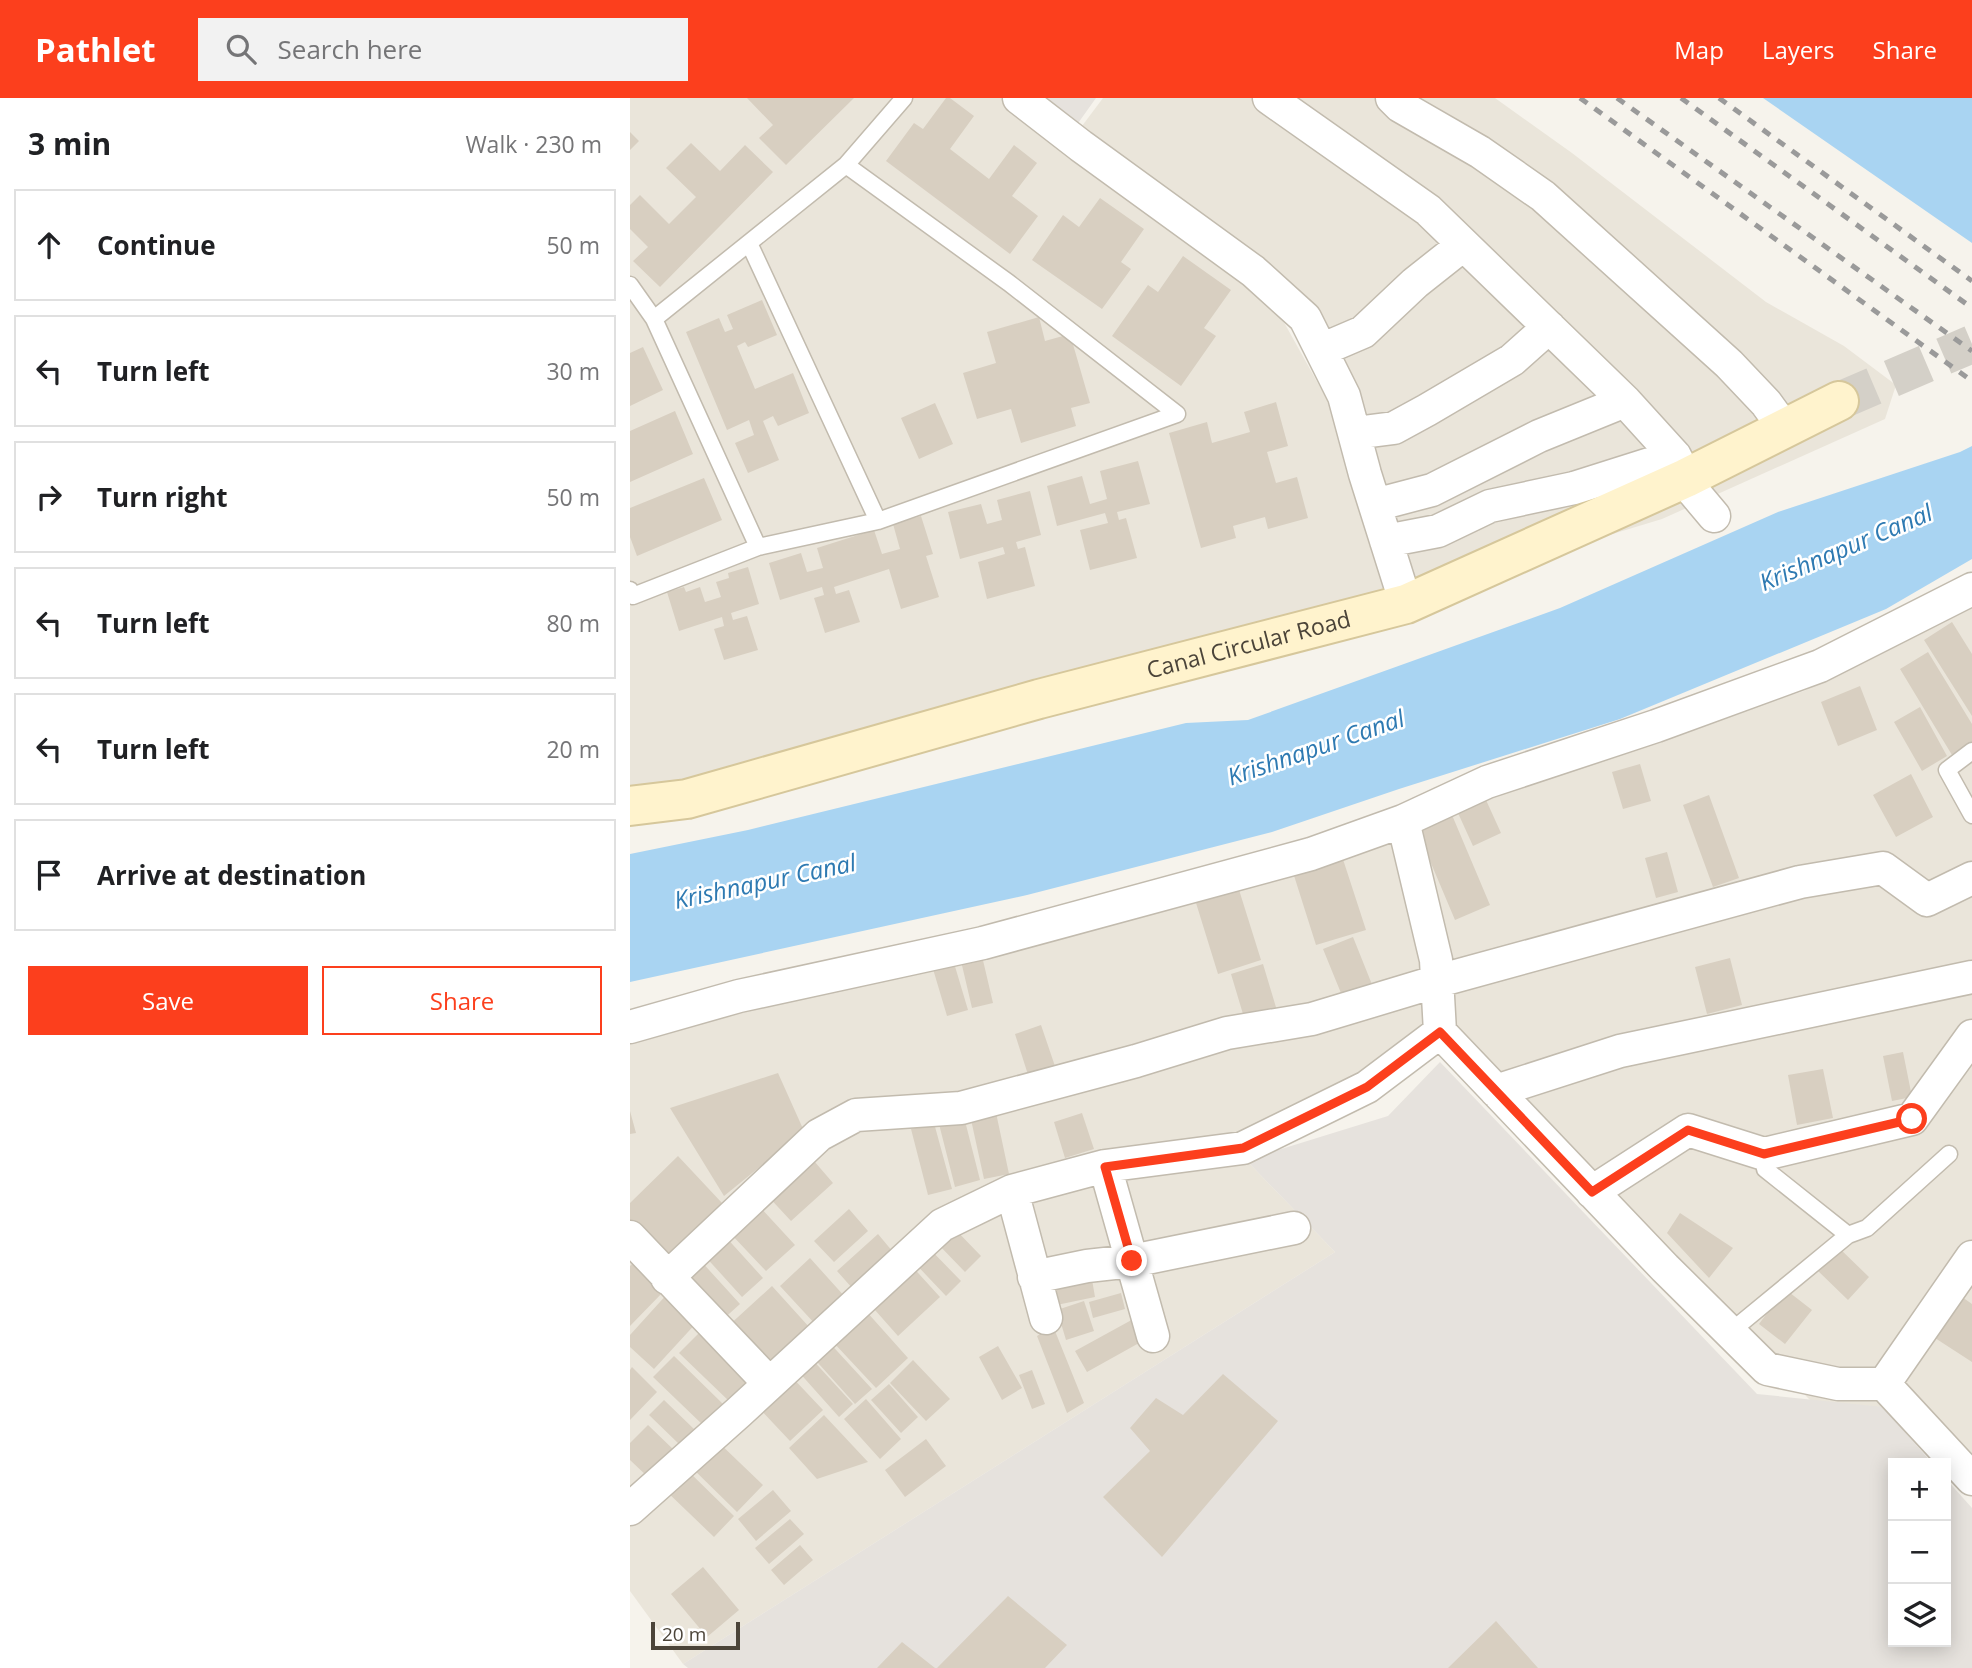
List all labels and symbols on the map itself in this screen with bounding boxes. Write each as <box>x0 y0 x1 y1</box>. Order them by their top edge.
water label: Krishnapur Canal <box>1754 495 1938 598</box>
street label: Canal Circular Road <box>1143 602 1354 686</box>
water label: Krishnapur Canal <box>1223 701 1409 792</box>
water label: Krishnapur Canal <box>671 845 860 916</box>
route start <box>1896 1103 1927 1134</box>
route end <box>1116 1245 1147 1276</box>
scale bar <box>651 1619 740 1651</box>

